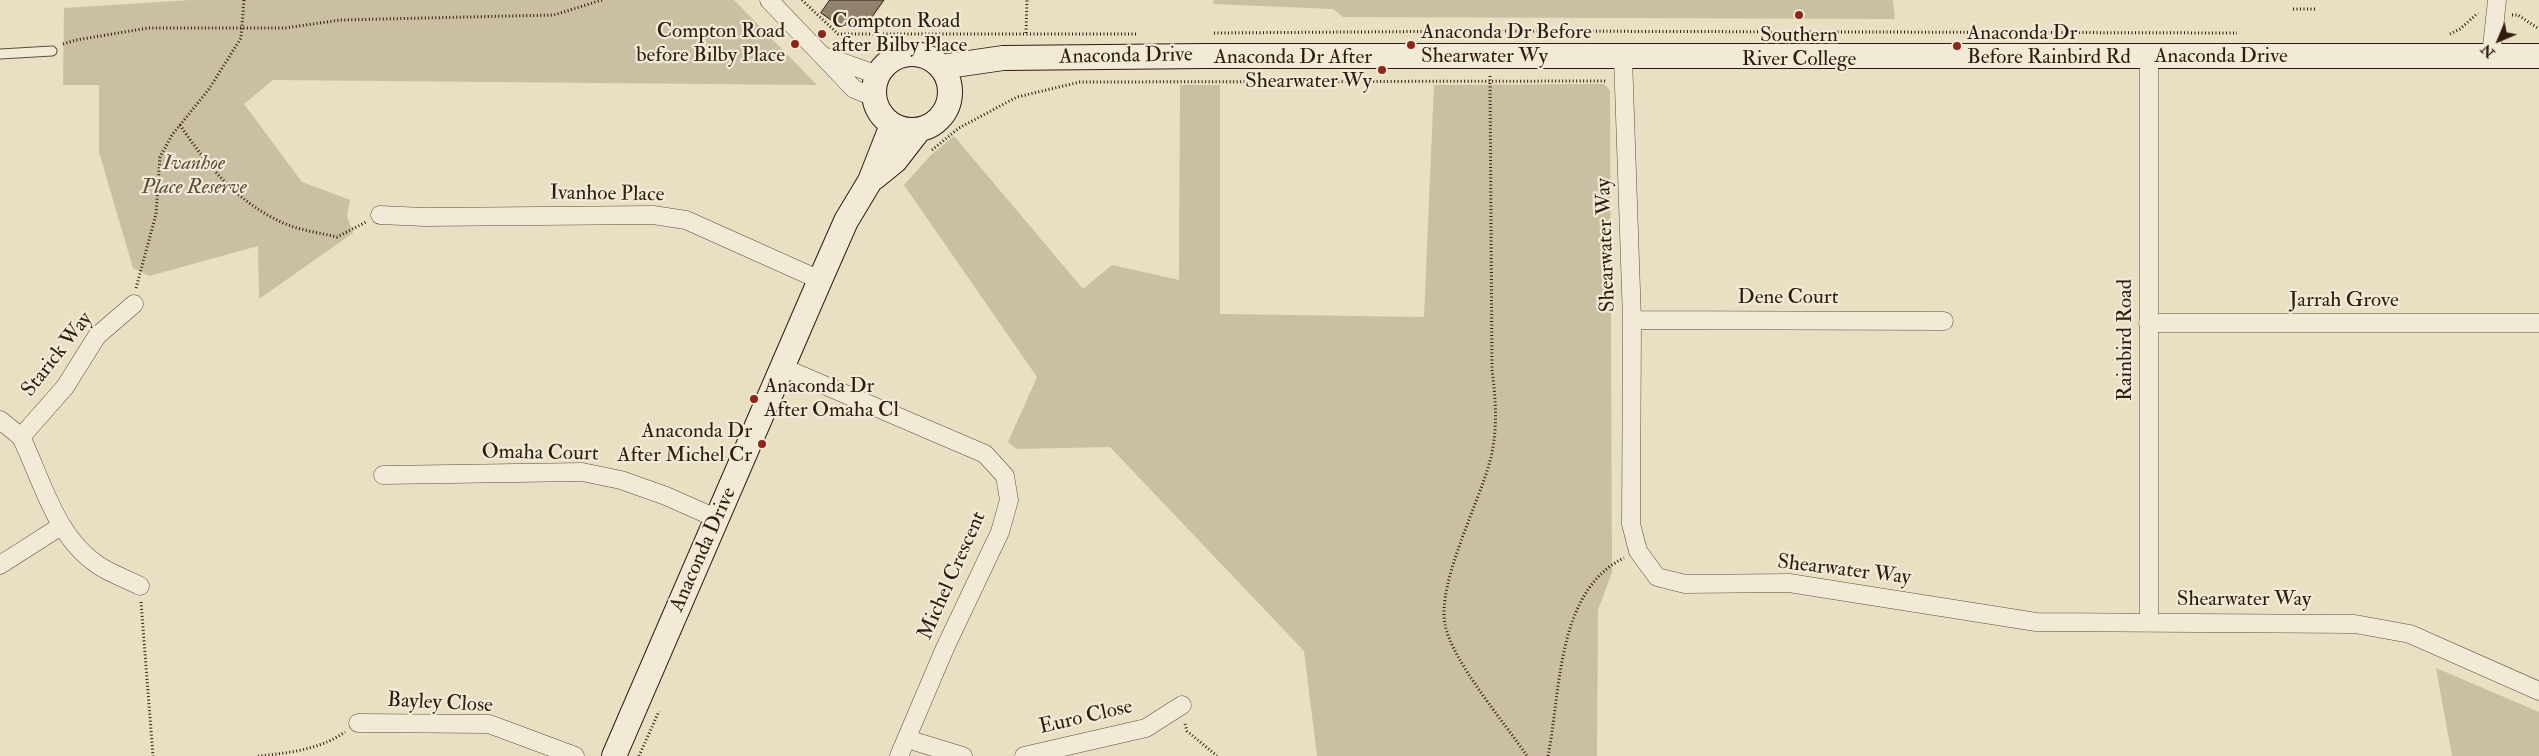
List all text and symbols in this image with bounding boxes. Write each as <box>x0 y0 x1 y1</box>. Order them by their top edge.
place label: Compton Road after Bilby Place <box>832 9 967 59</box>
marker: Southern River College <box>1793 9 1805 21</box>
north arrow <box>2474 15 2524 65</box>
place label: Compton Road before Bilby Place <box>636 19 785 69</box>
place label: Anaconda Dr Before Shearwater Wy <box>1421 20 1592 70</box>
place label: Anaconda Dr Before Rainbird Rd <box>1967 21 2131 71</box>
place label: Southern River College <box>1742 23 1856 73</box>
marker: Compton Road after Bilby Place <box>816 28 828 40</box>
marker: Compton Road before Bilby Place <box>789 38 801 50</box>
marker: Anaconda Dr Before Shearwater Wy <box>1405 39 1417 51</box>
marker: Anaconda Dr Before Rainbird Rd <box>1951 40 1963 52</box>
text: N <box>2478 41 2498 61</box>
street label: Anaconda Drive <box>1059 43 1193 71</box>
street label: Anaconda Drive <box>2154 44 2288 70</box>
place label: Anaconda Dr After Shearwater Wy <box>1214 45 1372 95</box>
marker: Anaconda Dr After Shearwater Wy <box>1376 64 1388 76</box>
park label: Ivanhoe Place Reserve <box>141 151 247 201</box>
street label: Shearwater Way <box>1592 177 1622 313</box>
street label: Ivanhoe Place <box>550 181 664 209</box>
street label: Rainbird Road <box>2113 279 2139 401</box>
street label: Dene Court <box>1738 285 1838 311</box>
street label: Jarrah Grove <box>2289 288 2399 314</box>
street label: Starick Way <box>17 308 99 402</box>
place label: Anaconda Dr After Omaha Cl <box>764 374 899 424</box>
marker: Anaconda Dr After Omaha Cl <box>748 393 760 405</box>
place label: Anaconda Dr After Michel Cr <box>617 419 752 469</box>
marker: Anaconda Dr After Michel Cr <box>756 438 768 450</box>
street label: Omaha Court <box>481 440 599 468</box>
street label: Anaconda Drive <box>665 484 743 616</box>
street label: Michel Crescent <box>914 508 992 644</box>
street label: Shearwater Way <box>1776 550 1912 592</box>
street label: Shearwater Way <box>2177 587 2311 613</box>
street label: Bayley Close <box>387 689 493 719</box>
street label: Euro Close <box>1037 695 1135 741</box>

